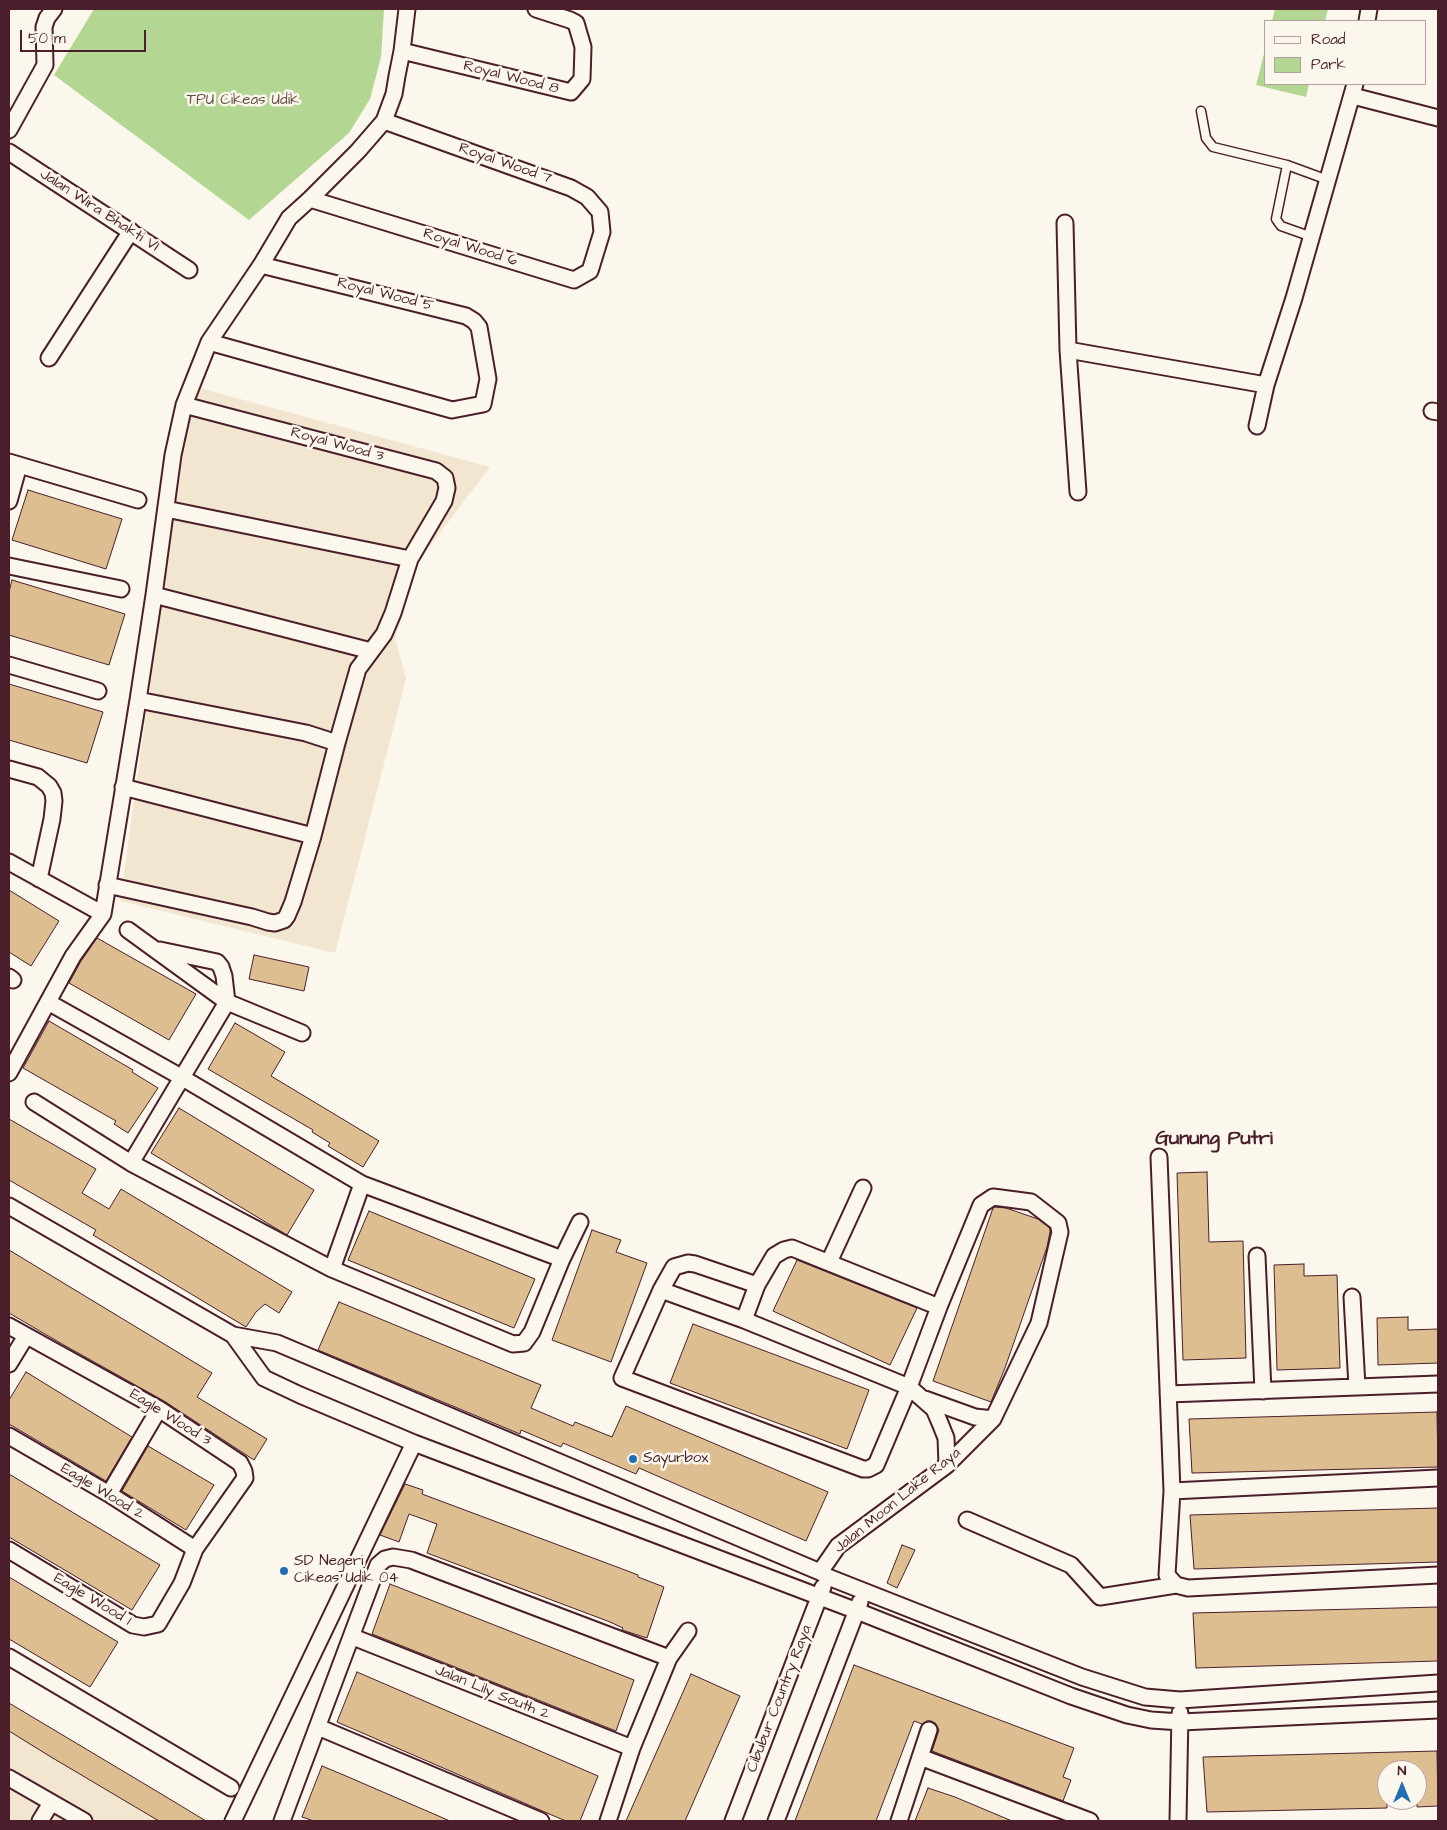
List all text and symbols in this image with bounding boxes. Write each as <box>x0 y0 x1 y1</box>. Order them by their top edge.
scale bar <box>22 20 149 52</box>
legend <box>1264 20 1427 85</box>
text: 50 m <box>28 28 66 49</box>
text: Road <box>1311 29 1345 50</box>
text: Park <box>1311 54 1346 75</box>
street label: Royal Wood 8 <box>461 57 561 99</box>
park label: TPU Cikeas Udik <box>187 92 299 110</box>
street label: Royal Wood 7 <box>456 140 554 188</box>
street label: Jalan Wira Bhakti VI <box>36 166 162 256</box>
street label: Royal Wood 6 <box>421 225 519 271</box>
street label: Royal Wood 5 <box>335 274 435 316</box>
street label: Royal Wood 3 <box>288 424 386 466</box>
district label: Gunung Putri <box>1155 1128 1273 1152</box>
street label: Eagle Wood 3 <box>126 1386 214 1450</box>
street label: Jalan Moon Lake Raya <box>831 1444 965 1558</box>
place label: Sayurbox <box>643 1450 708 1468</box>
marker: Sayurbox <box>627 1453 639 1465</box>
street label: Eagle Wood 2 <box>57 1460 147 1524</box>
place label: SD Negeri Cikeas Udik 04 <box>294 1553 399 1588</box>
marker: SD Negeri Cikeas Udik 04 <box>278 1565 290 1577</box>
street label: Eagle Wood 1 <box>50 1570 134 1630</box>
street label: Cibubur Country Raya <box>744 1623 816 1775</box>
street label: Jalan Lily South 2 <box>432 1662 552 1724</box>
north arrow <box>1377 1760 1427 1810</box>
text: N <box>1398 1761 1406 1781</box>

